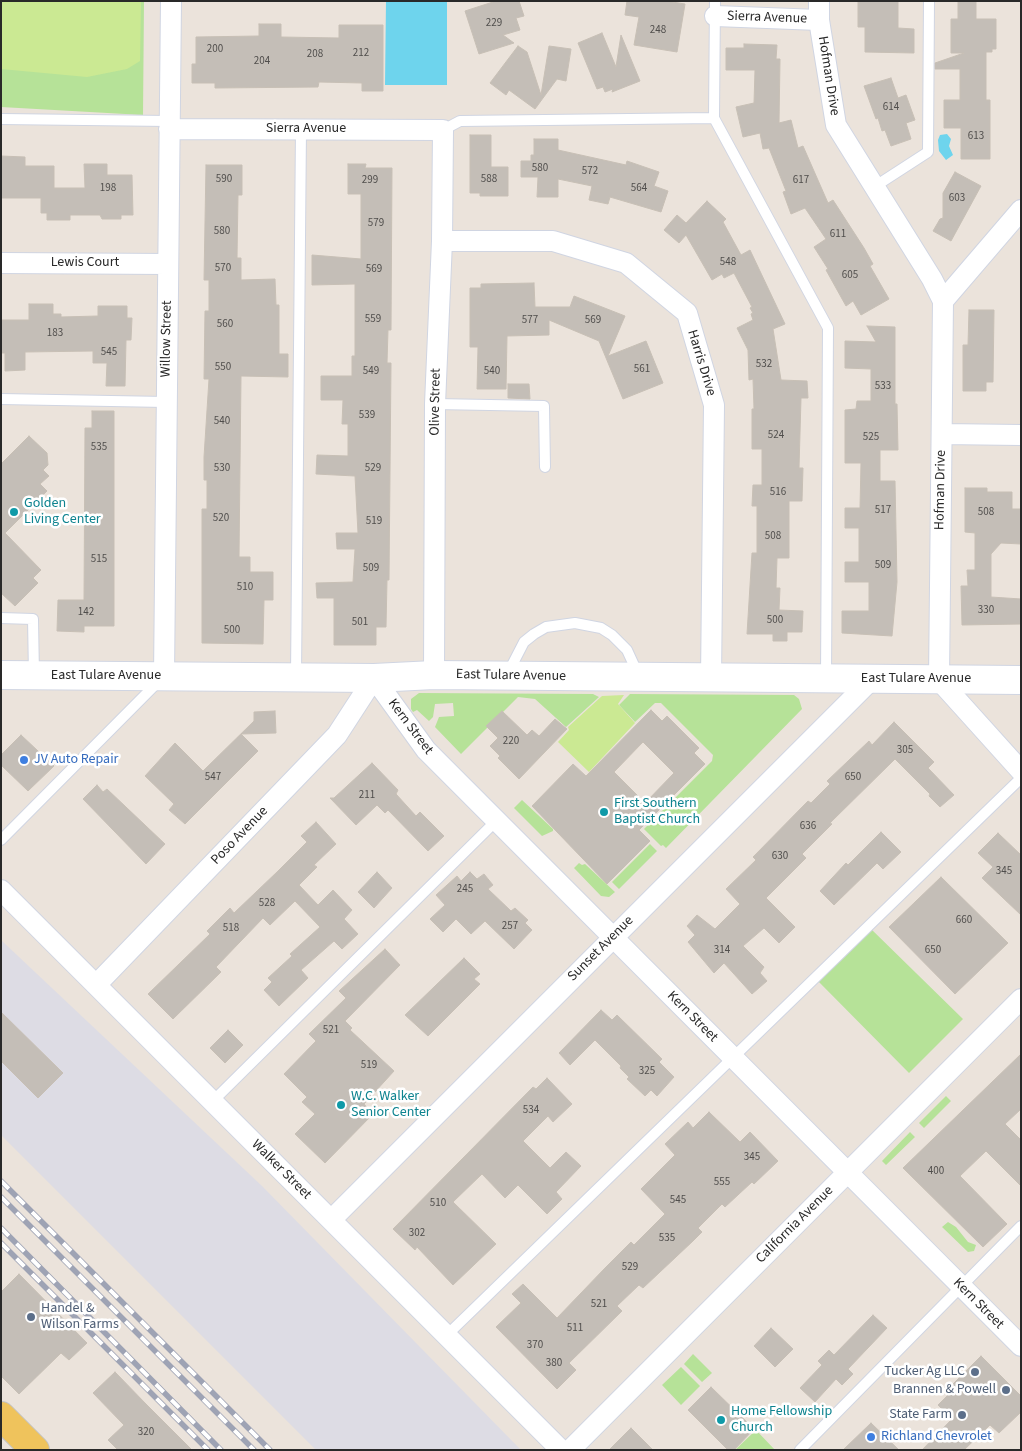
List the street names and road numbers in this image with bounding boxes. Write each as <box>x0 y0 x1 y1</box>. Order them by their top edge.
street label: Sierra Avenue <box>727 8 807 28</box>
street label: Hofman Drive <box>813 35 843 117</box>
street label: Sierra Avenue <box>266 121 346 137</box>
street label: Lewis Court <box>51 255 119 271</box>
street label: Willow Street <box>158 300 176 378</box>
street label: Harris Drive <box>683 328 719 398</box>
street label: Olive Street <box>427 368 445 436</box>
street label: Hofman Drive <box>932 450 950 530</box>
street label: East Tulare Avenue <box>456 667 566 685</box>
street label: East Tulare Avenue <box>51 668 161 684</box>
street label: East Tulare Avenue <box>861 671 971 687</box>
street label: Kern Street <box>384 696 436 758</box>
street label: Poso Avenue <box>208 803 272 869</box>
street label: Sunset Avenue <box>565 913 637 985</box>
street label: Kern Street <box>663 988 721 1046</box>
street label: Walker Street <box>248 1137 314 1203</box>
street label: California Avenue <box>753 1183 837 1267</box>
street label: Kern Street <box>949 1275 1007 1333</box>

